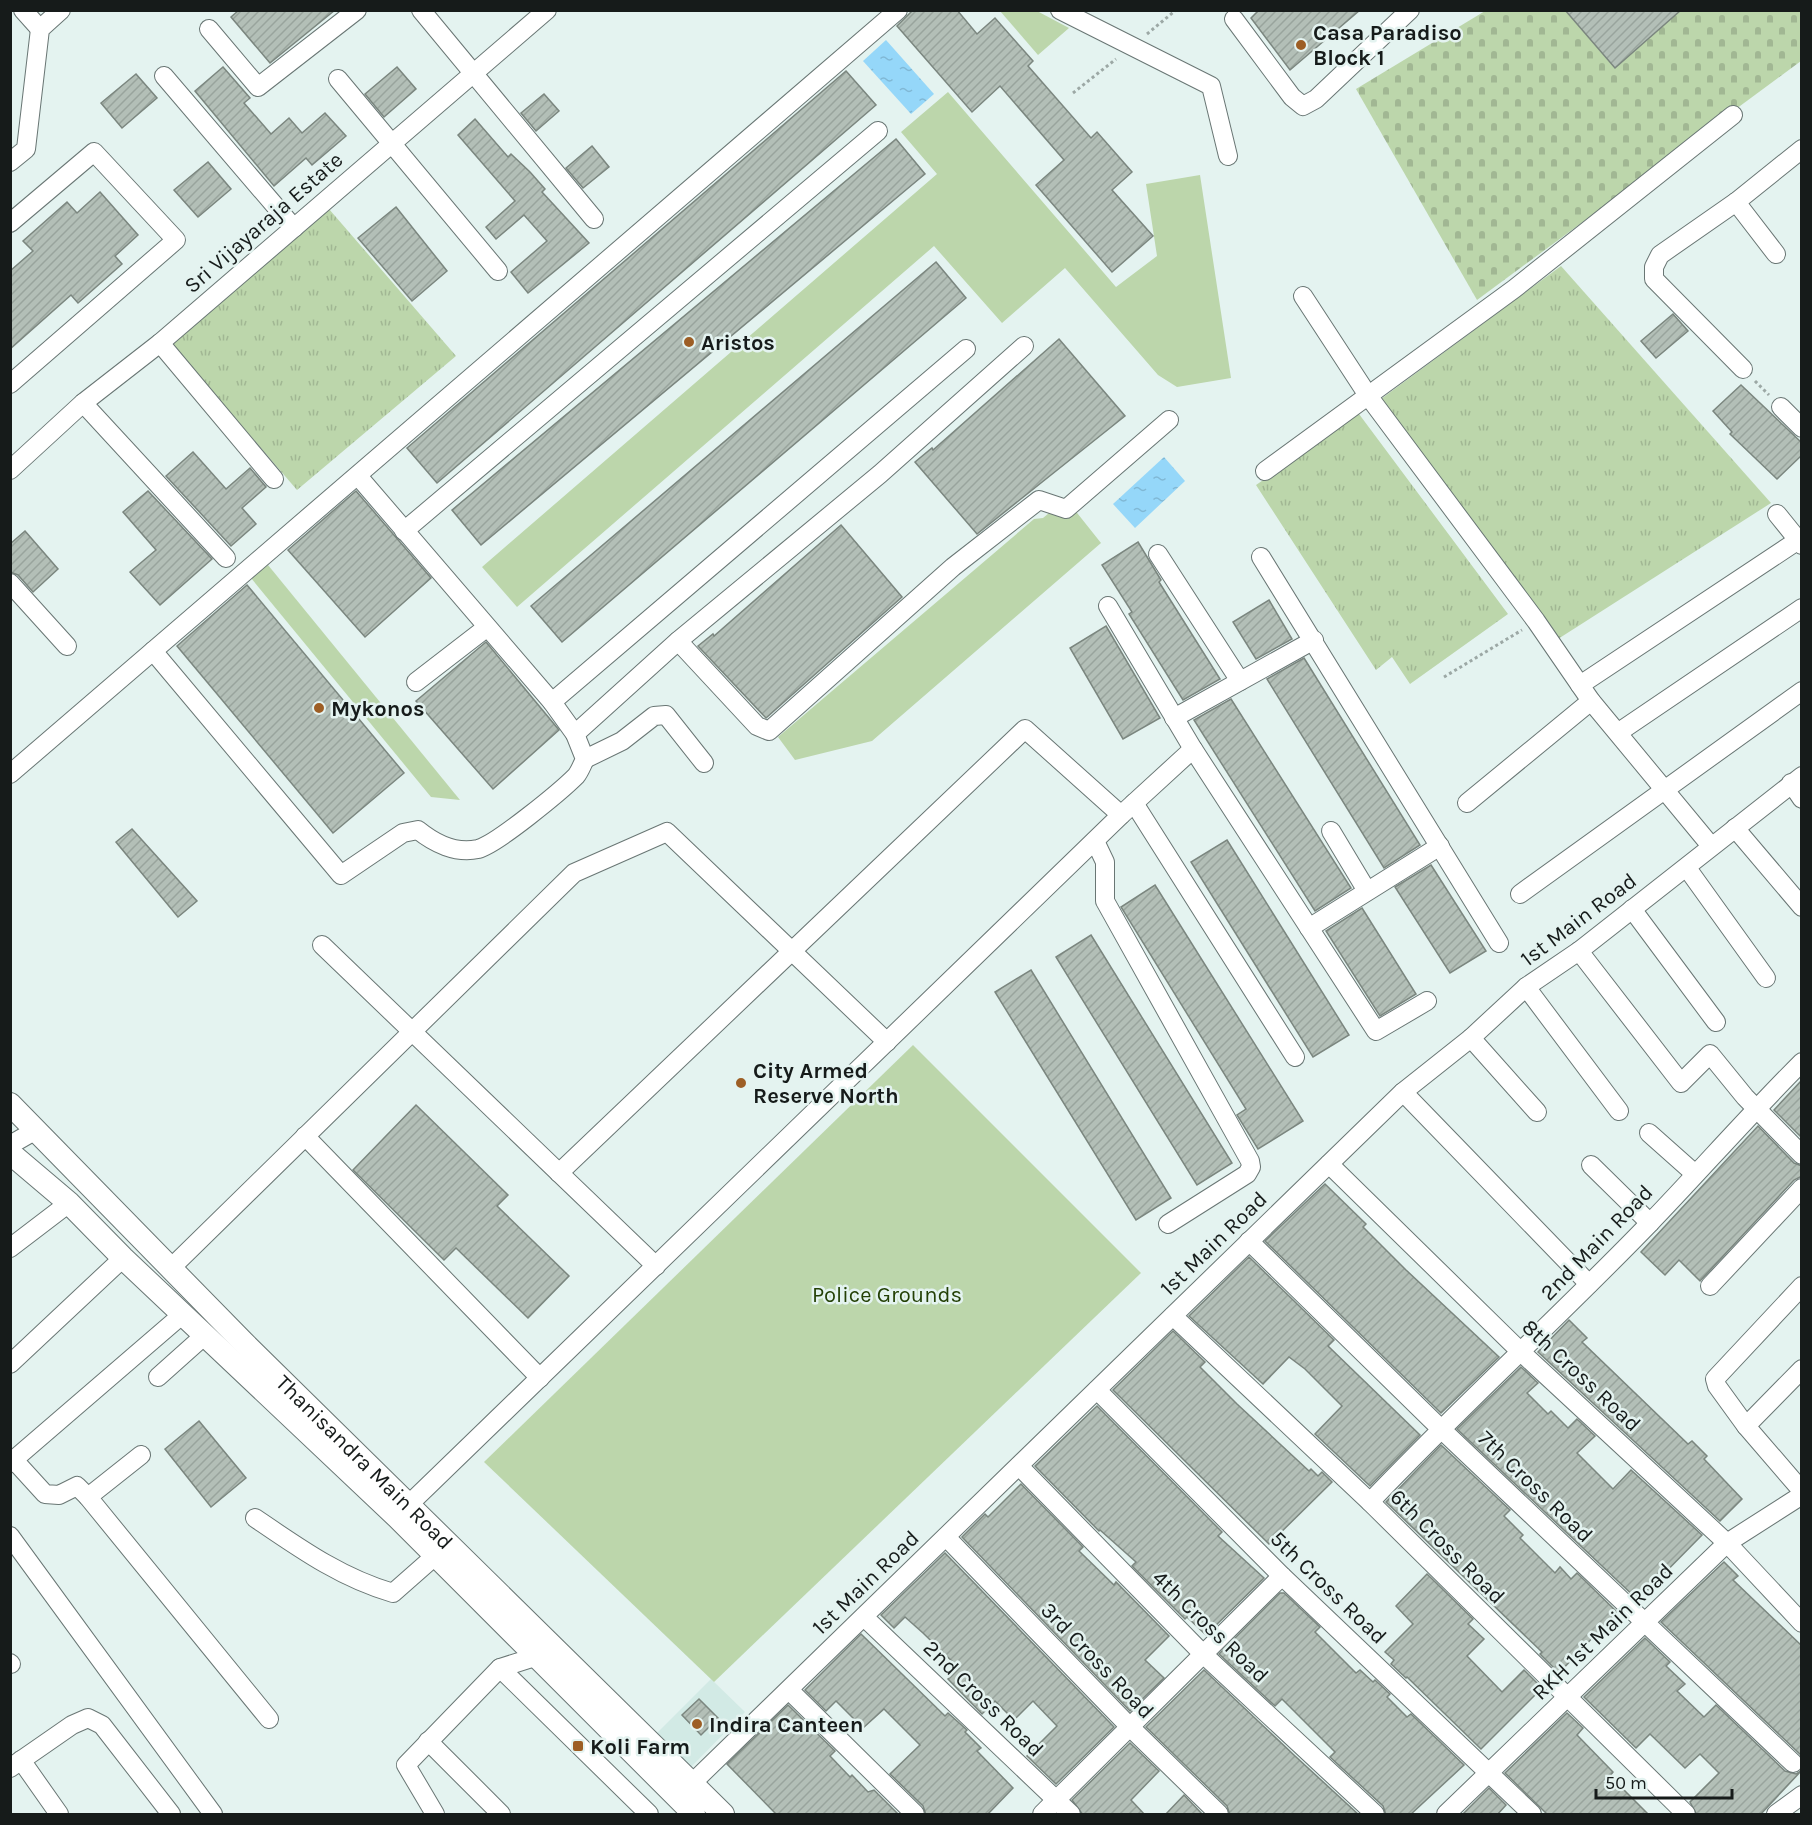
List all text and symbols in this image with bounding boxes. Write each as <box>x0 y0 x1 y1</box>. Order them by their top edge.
place label: Casa Paradiso Block 1 <box>1313 20 1462 71</box>
marker: Casa Paradiso Block 1 <box>1294 38 1308 52</box>
street label: Sri Vijayaraja Estate <box>179 147 348 299</box>
place label: Aristos <box>701 330 775 356</box>
marker: Aristos <box>682 335 696 349</box>
place label: Mykonos <box>331 696 425 722</box>
marker: Mykonos <box>312 701 326 715</box>
street label: 1st Main Road <box>1515 868 1642 972</box>
place label: City Armed Reserve North <box>753 1058 899 1109</box>
marker: City Armed Reserve North <box>734 1076 748 1090</box>
street label: 2nd Main Road <box>1535 1179 1658 1306</box>
street label: 1st Main Road <box>1155 1186 1273 1301</box>
park label: Police Grounds <box>812 1282 962 1308</box>
street label: 8th Cross Road <box>1517 1314 1646 1437</box>
street label: Thanisandra Main Road <box>270 1370 458 1555</box>
street label: 7th Cross Road <box>1472 1425 1598 1548</box>
street label: 6th Cross Road <box>1384 1484 1510 1610</box>
street label: 1st Main Road <box>807 1525 925 1640</box>
street label: 5th Cross Road <box>1265 1526 1392 1650</box>
street label: RKH 1st Main Road <box>1527 1558 1678 1706</box>
street label: 4th Cross Road <box>1147 1565 1274 1689</box>
street label: 3rd Cross Road <box>1035 1597 1159 1724</box>
street label: 2nd Cross Road <box>918 1635 1049 1763</box>
place label: Indira Canteen <box>709 1712 863 1738</box>
marker: Indira Canteen <box>690 1717 704 1731</box>
place label: Koli Farm <box>590 1734 690 1760</box>
marker: Koli Farm <box>571 1739 585 1753</box>
scale bar <box>1596 1762 1732 1800</box>
text: 50 m <box>1605 1772 1647 1794</box>

